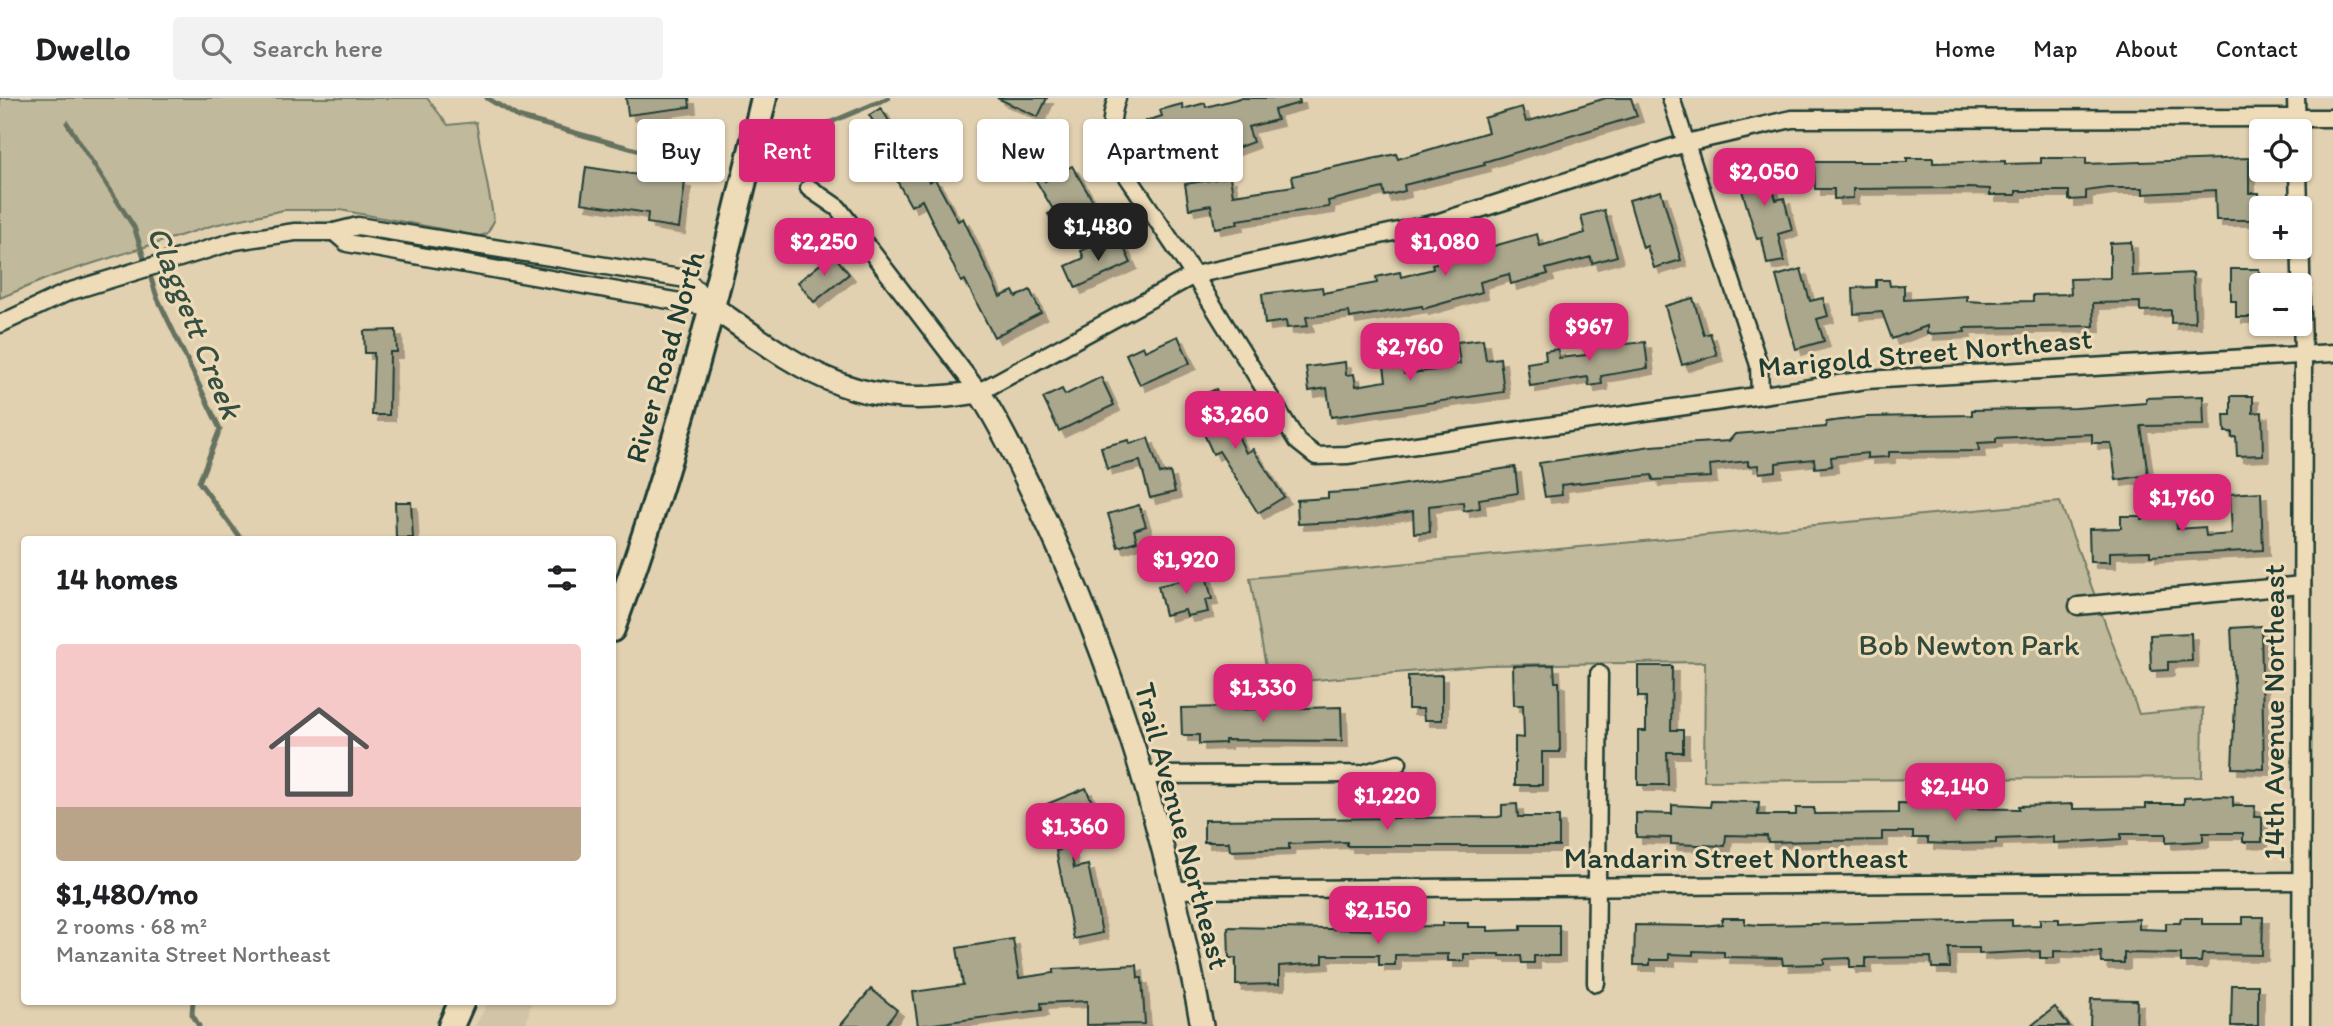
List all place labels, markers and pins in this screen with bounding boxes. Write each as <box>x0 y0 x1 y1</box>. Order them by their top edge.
pin: $2,050 <box>1707 148 1821 208</box>
pin: $1,480 <box>1041 204 1155 263</box>
pin: $2,250 <box>767 218 881 278</box>
pin: $1,080 <box>1388 218 1502 278</box>
pin: $967 <box>1548 303 1630 363</box>
pin: $2,760 <box>1353 324 1467 383</box>
pin: $3,260 <box>1178 392 1292 451</box>
pin: $1,760 <box>2125 474 2239 534</box>
pin: $1,920 <box>1129 536 1243 596</box>
pin: $1,330 <box>1206 664 1320 724</box>
pin: $2,140 <box>1898 764 2012 823</box>
pin: $1,220 <box>1330 772 1444 832</box>
pin: $1,360 <box>1018 804 1132 863</box>
pin: $2,150 <box>1321 886 1435 946</box>

